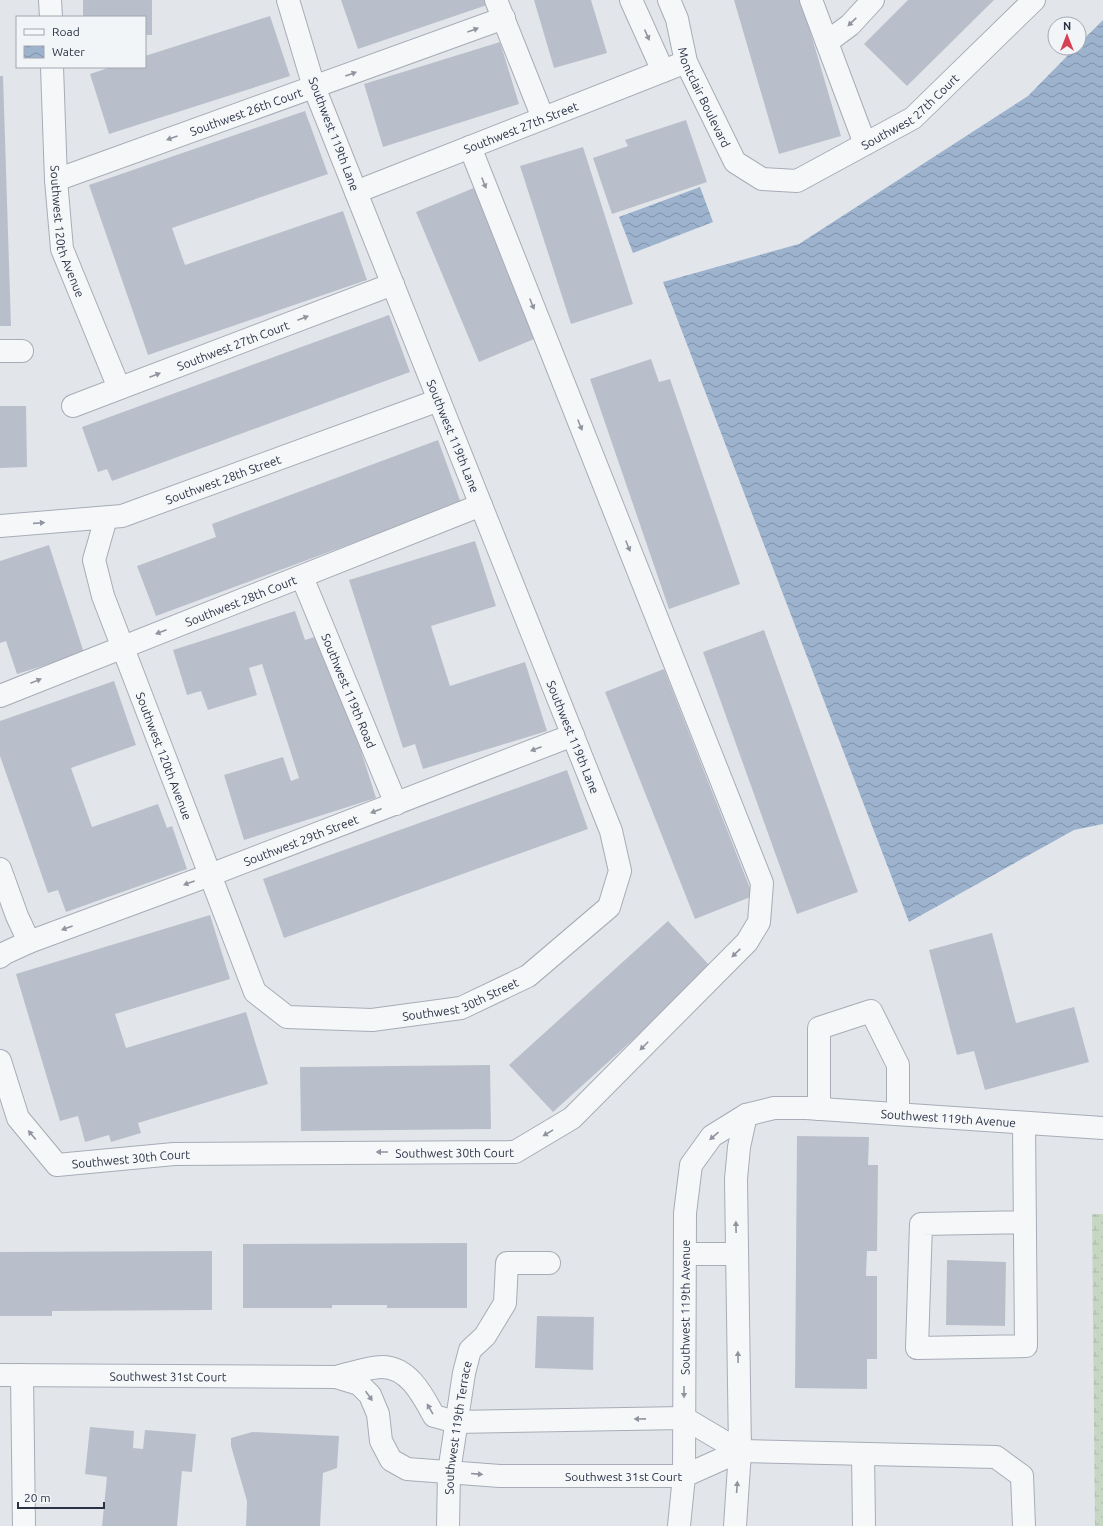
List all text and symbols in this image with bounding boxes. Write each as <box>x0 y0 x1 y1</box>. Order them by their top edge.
legend <box>16 16 146 68</box>
north arrow <box>1047 16 1087 56</box>
one-way arrow <box>847 18 857 27</box>
text: N <box>1063 20 1071 32</box>
text: Road <box>52 25 80 38</box>
one-way arrow <box>467 26 479 32</box>
one-way arrow <box>644 30 650 41</box>
text: Water <box>52 45 85 58</box>
street label: Montclair Boulevard <box>677 46 733 149</box>
one-way arrow <box>345 71 357 77</box>
street label: Southwest 27th Court <box>859 71 961 152</box>
street label: Southwest 119th Lane <box>306 75 362 193</box>
street label: Southwest 26th Court <box>188 85 304 138</box>
street label: Southwest 27th Street <box>462 99 580 155</box>
one-way arrow <box>166 136 178 142</box>
street label: Southwest 120th Avenue <box>49 165 88 299</box>
one-way arrow <box>481 178 487 189</box>
one-way arrow <box>529 299 535 310</box>
one-way arrow <box>297 315 309 321</box>
street label: Southwest 27th Court <box>175 318 291 372</box>
one-way arrow <box>150 371 162 377</box>
street label: Southwest 119th Lane <box>424 378 482 494</box>
one-way arrow <box>577 420 583 432</box>
street label: Southwest 28th Street <box>164 452 283 506</box>
one-way arrow <box>33 520 45 527</box>
one-way arrow <box>625 540 631 552</box>
street label: Southwest 28th Court <box>183 572 299 628</box>
one-way arrow <box>155 629 167 635</box>
street label: Southwest 119th Road <box>320 631 379 750</box>
one-way arrow <box>31 678 43 684</box>
street label: Southwest 119th Lane <box>544 679 602 795</box>
street label: Southwest 120th Avenue <box>134 690 195 821</box>
one-way arrow <box>530 747 542 753</box>
one-way arrow <box>369 809 381 815</box>
street label: Southwest 29th Street <box>242 812 360 868</box>
one-way arrow <box>183 880 195 886</box>
one-way arrow <box>61 925 73 931</box>
one-way arrow <box>731 948 741 958</box>
street label: Southwest 30th Street <box>401 975 520 1022</box>
one-way arrow <box>639 1041 649 1051</box>
street label: Southwest 119th Avenue <box>880 1107 1016 1129</box>
one-way arrow <box>28 1129 37 1140</box>
one-way arrow <box>542 1129 554 1136</box>
one-way arrow <box>708 1132 719 1141</box>
street label: Southwest 30th Court <box>395 1146 514 1159</box>
street label: Southwest 30th Court <box>71 1147 190 1170</box>
one-way arrow <box>375 1149 388 1155</box>
one-way arrow <box>733 1220 739 1233</box>
street label: Southwest 119th Avenue <box>678 1239 691 1375</box>
one-way arrow <box>735 1350 741 1363</box>
street label: Southwest 119th Terrace <box>442 1359 473 1495</box>
street label: Southwest 31st Court <box>109 1369 227 1383</box>
one-way arrow <box>681 1386 687 1399</box>
one-way arrow <box>365 1390 373 1401</box>
one-way arrow <box>426 1403 433 1415</box>
one-way arrow <box>633 1416 646 1422</box>
street label: Southwest 31st Court <box>565 1470 682 1483</box>
one-way arrow <box>471 1471 483 1478</box>
one-way arrow <box>734 1481 741 1493</box>
scale bar <box>18 1484 104 1510</box>
text: 20 m <box>24 1491 51 1504</box>

